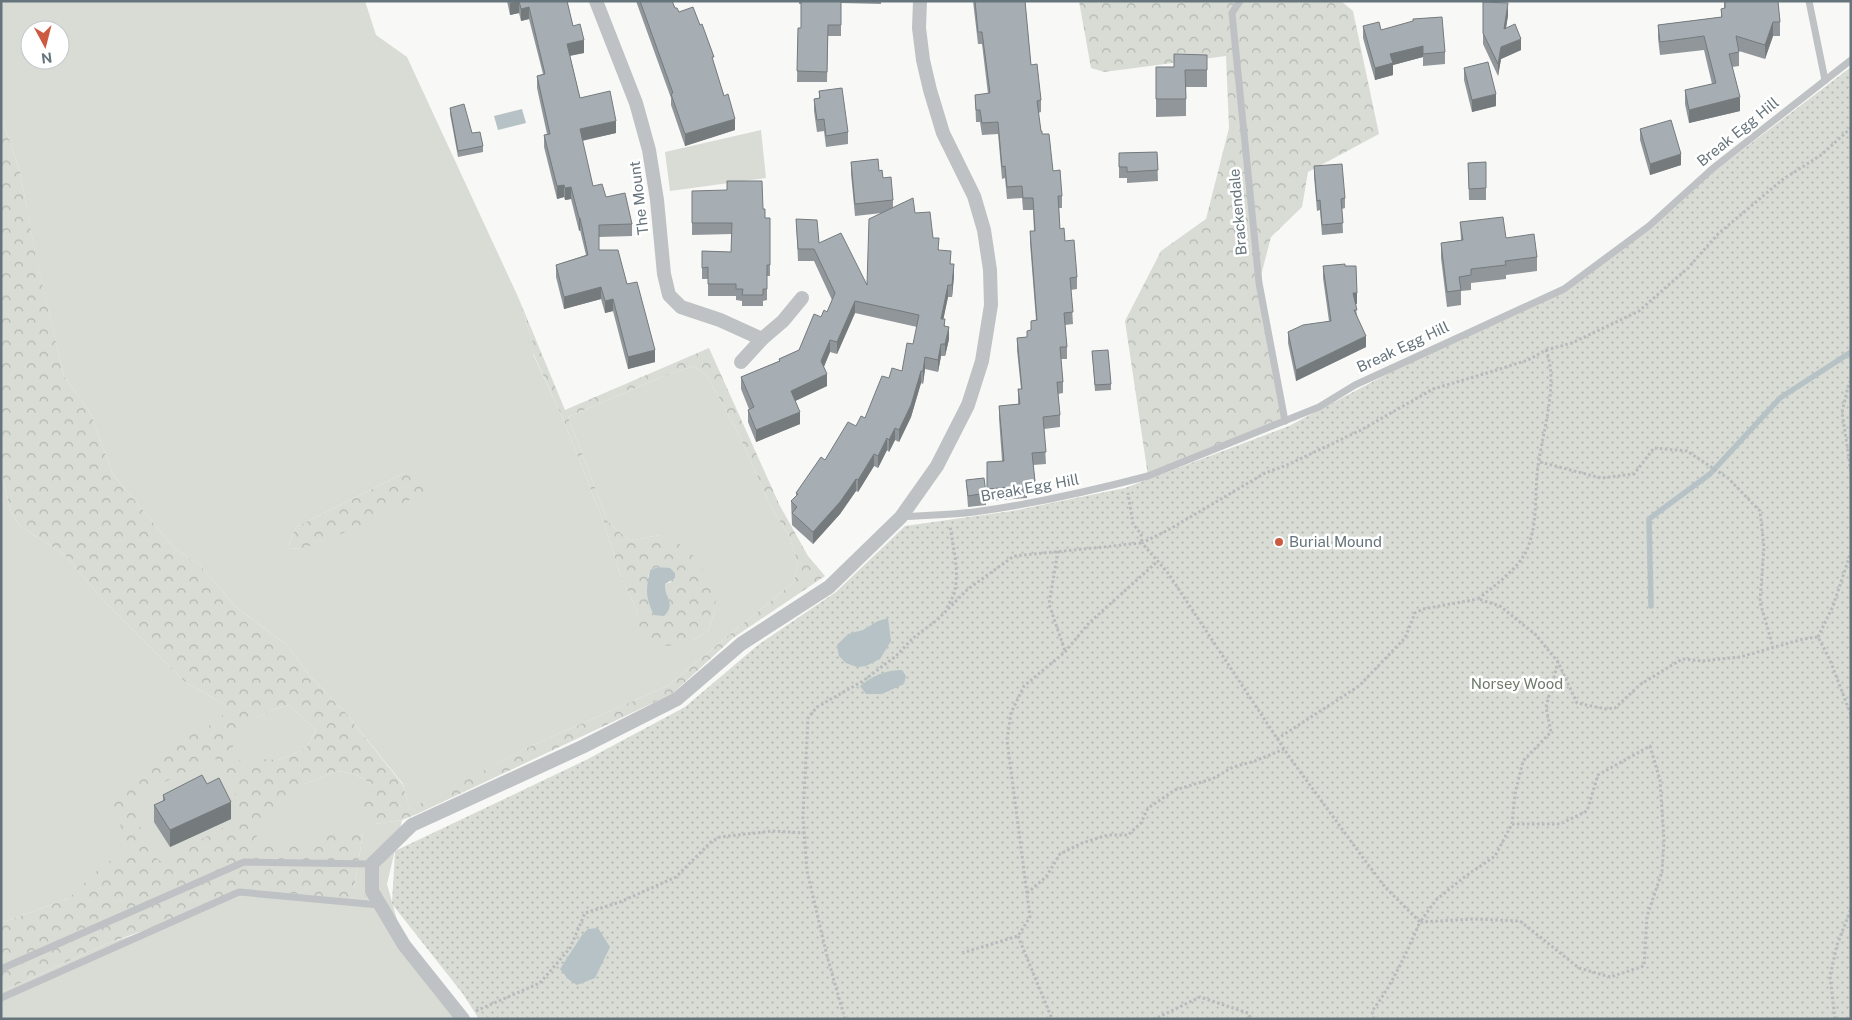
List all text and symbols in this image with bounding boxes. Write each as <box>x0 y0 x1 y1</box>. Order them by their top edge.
north arrow <box>20 20 70 70</box>
text: N <box>40 49 53 67</box>
street label: Break Egg Hill <box>1693 94 1782 170</box>
street label: The Mount <box>626 160 651 236</box>
street label: Brackendale <box>1225 168 1250 256</box>
street label: Break Egg Hill <box>1354 318 1452 375</box>
street label: Break Egg Hill <box>979 470 1081 505</box>
place label: Burial Mound <box>1289 533 1382 550</box>
marker: Burial Mound <box>1273 536 1285 548</box>
park label: Norsey Wood <box>1471 675 1563 692</box>

